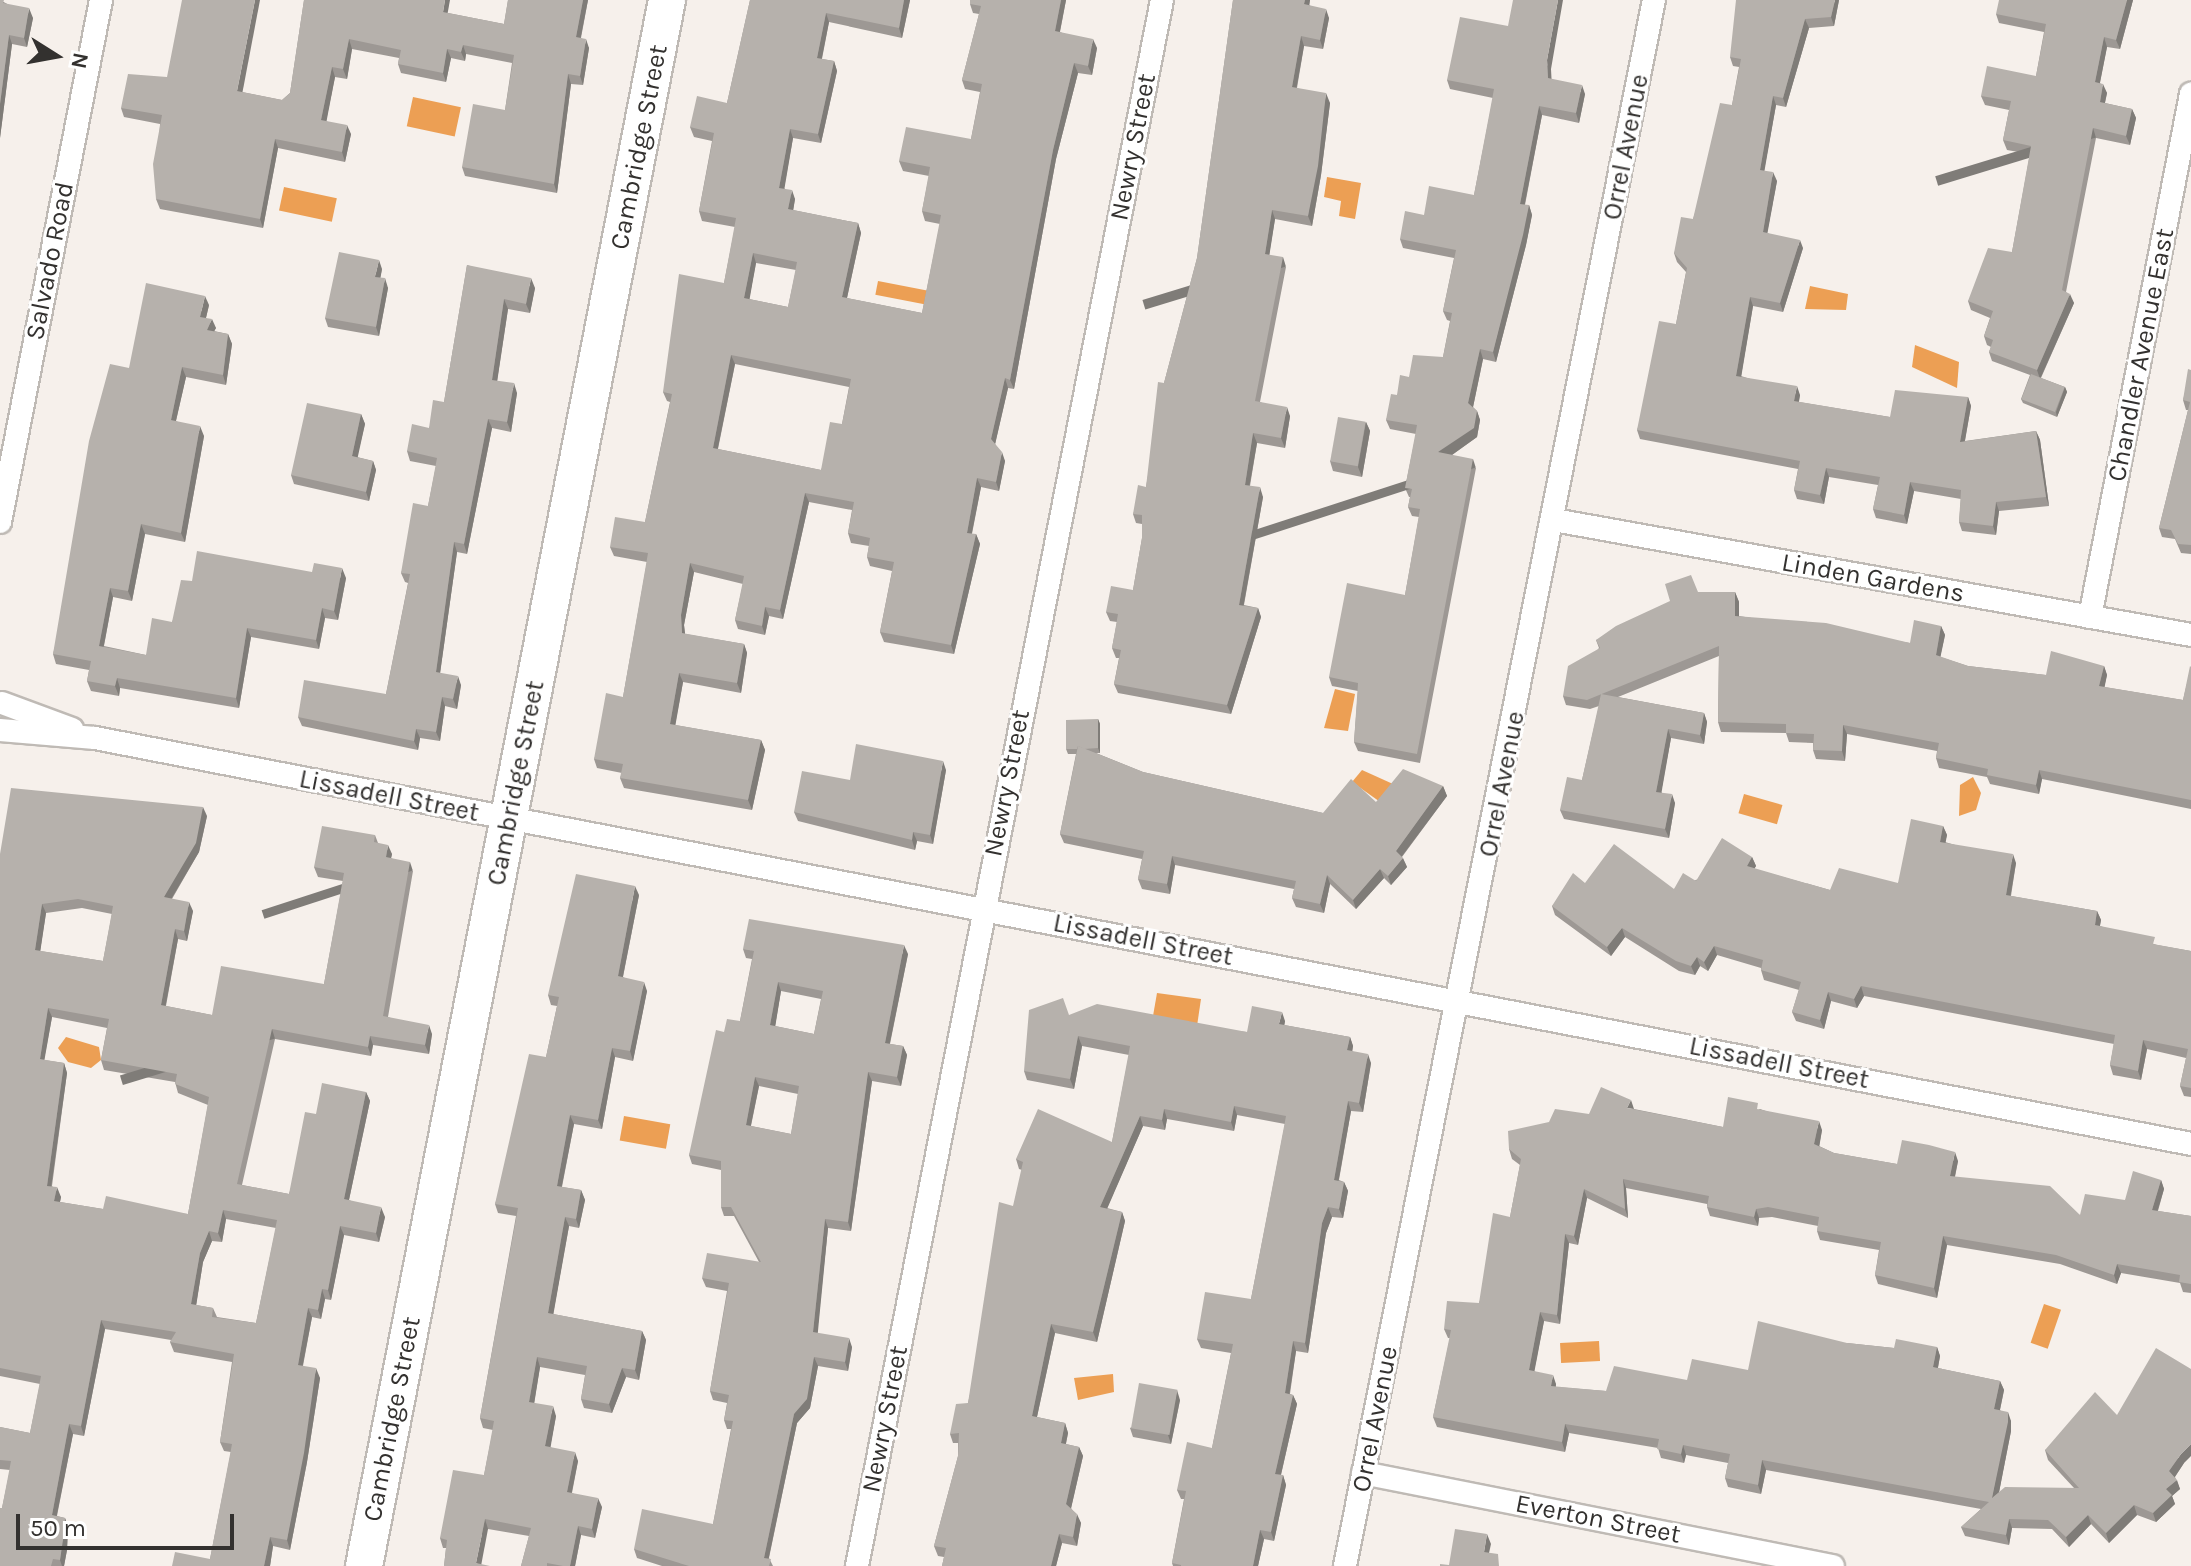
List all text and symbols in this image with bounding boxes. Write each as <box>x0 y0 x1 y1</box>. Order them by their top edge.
north arrow <box>16 16 96 96</box>
street label: Cambridge Street <box>604 42 674 252</box>
text: N <box>65 50 94 71</box>
street label: Newry Street <box>1103 71 1163 223</box>
street label: Orrel Avenue <box>1597 71 1655 223</box>
street label: Salvado Road <box>19 179 81 343</box>
street label: Chandler Avenue East <box>2101 226 2181 484</box>
street label: Linden Gardens <box>1779 547 1967 609</box>
street label: Cambridge Street <box>481 678 551 888</box>
street label: Newry Street <box>977 707 1037 859</box>
street label: Orrel Avenue <box>1473 708 1531 860</box>
street label: Lissadell Street <box>296 763 482 829</box>
street label: Lissadell Street <box>1050 907 1236 973</box>
street label: Lissadell Street <box>1686 1030 1872 1096</box>
street label: Cambridge Street <box>357 1314 427 1524</box>
street label: Newry Street <box>855 1343 915 1495</box>
street label: Orrel Avenue <box>1346 1343 1404 1495</box>
street label: Everton Street <box>1513 1488 1683 1550</box>
scale bar <box>20 1498 238 1548</box>
text: 50 m <box>30 1514 86 1542</box>

